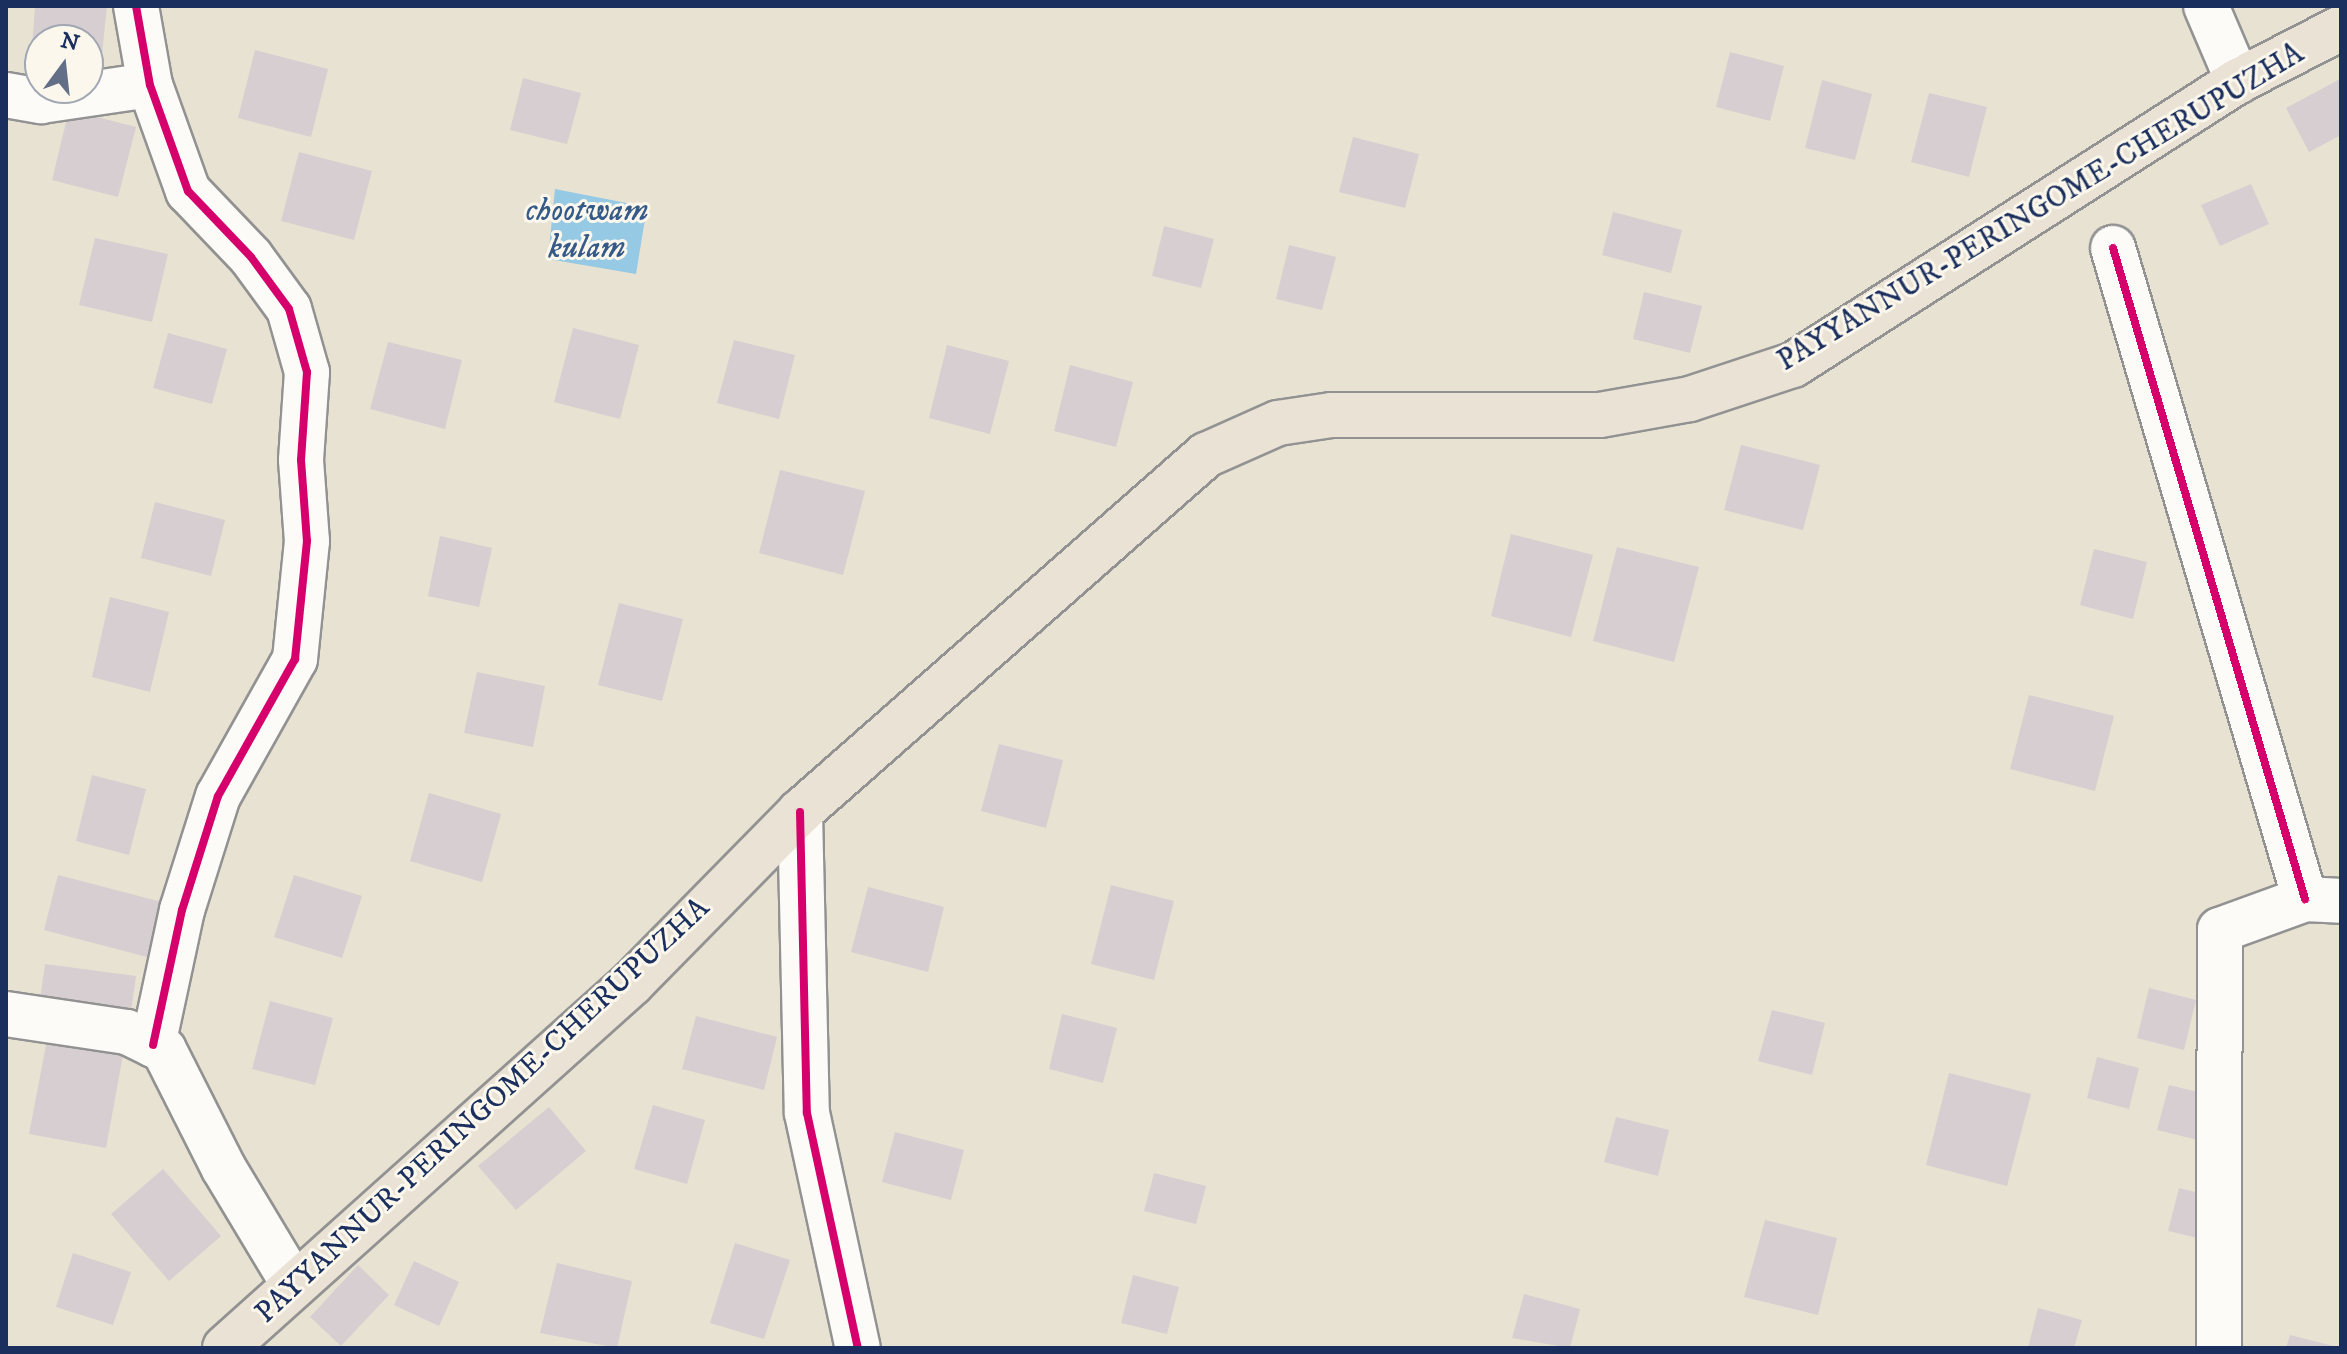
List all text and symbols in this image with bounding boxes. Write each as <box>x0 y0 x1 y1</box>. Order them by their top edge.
north arrow <box>24 24 104 104</box>
text: N <box>58 27 82 58</box>
street label: PAYYANNUR-PERINGOME-CHERUPUZHA <box>1771 36 2311 380</box>
water label: chootwam kulam <box>525 193 649 268</box>
street label: PAYYANNUR-PERINGOME-CHERUPUZHA <box>249 891 717 1331</box>

